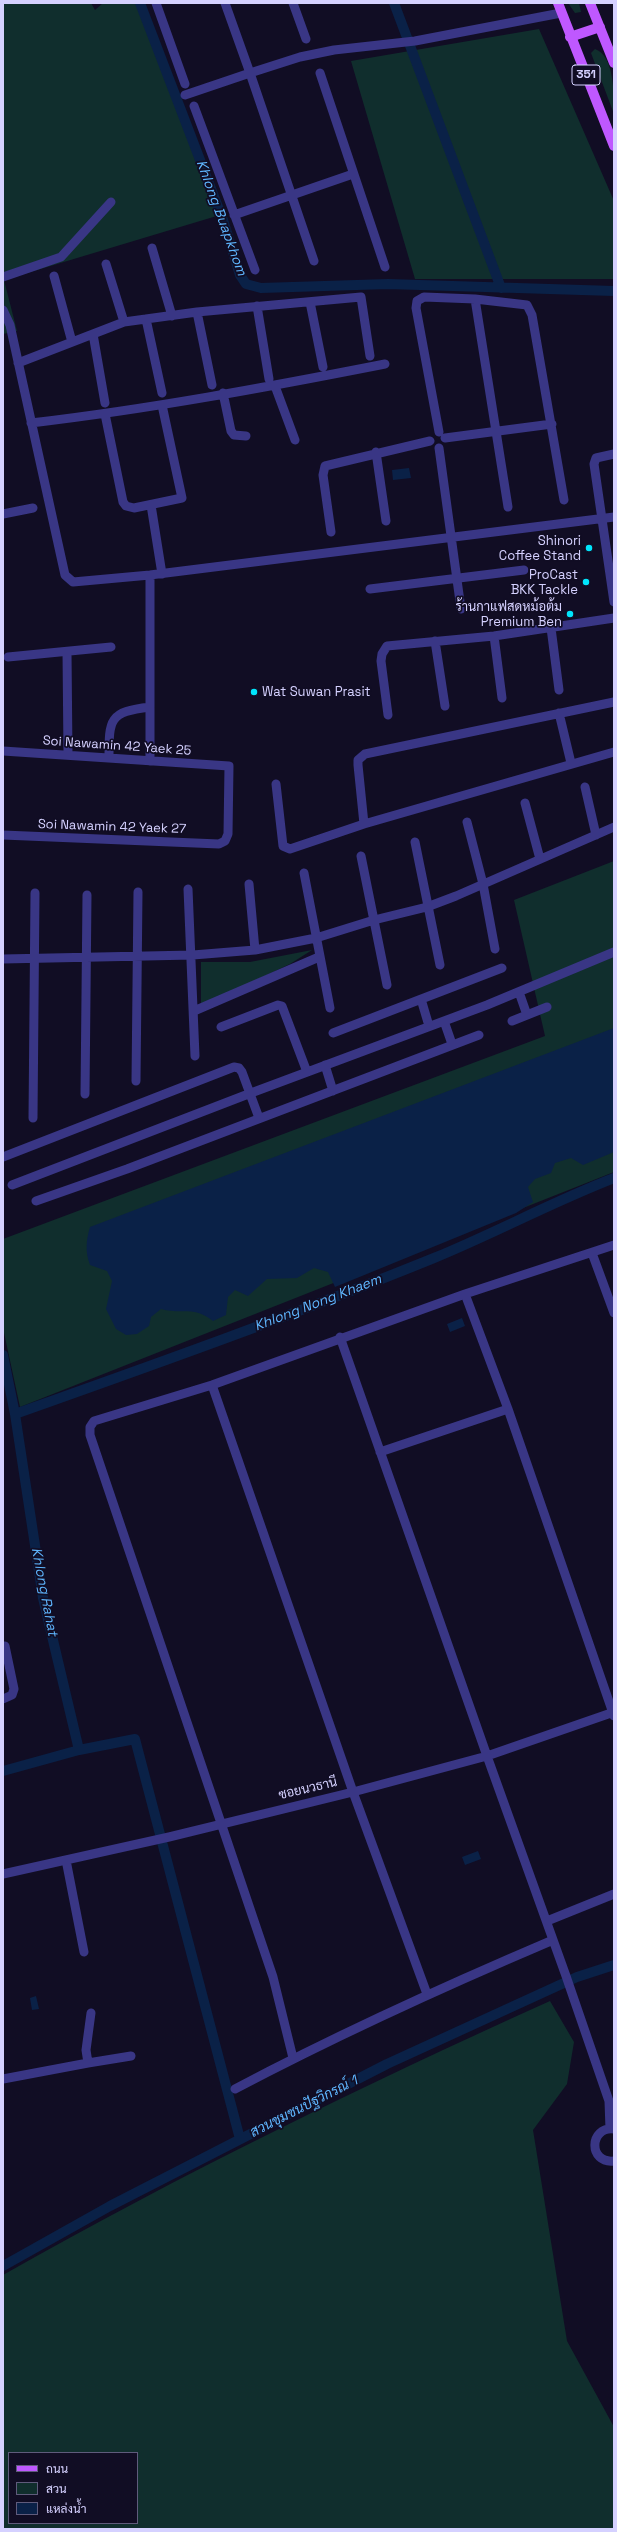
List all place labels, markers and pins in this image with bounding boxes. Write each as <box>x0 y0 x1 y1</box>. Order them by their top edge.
place label: Shinori Coffee Stand <box>499 533 581 564</box>
marker: Shinori Coffee Stand <box>584 543 594 553</box>
place label: ProCast BKK Tackle <box>511 567 578 598</box>
marker: ProCast BKK Tackle <box>581 577 591 587</box>
place label: ร้านกาแฟสดหม้อต้ม Premium Ben <box>455 599 562 630</box>
marker: ร้านกาแฟสดหม้อต้ม Premium Ben <box>565 609 575 619</box>
place label: Wat Suwan Prasit <box>262 684 371 700</box>
marker: Wat Suwan Prasit <box>249 687 259 697</box>

